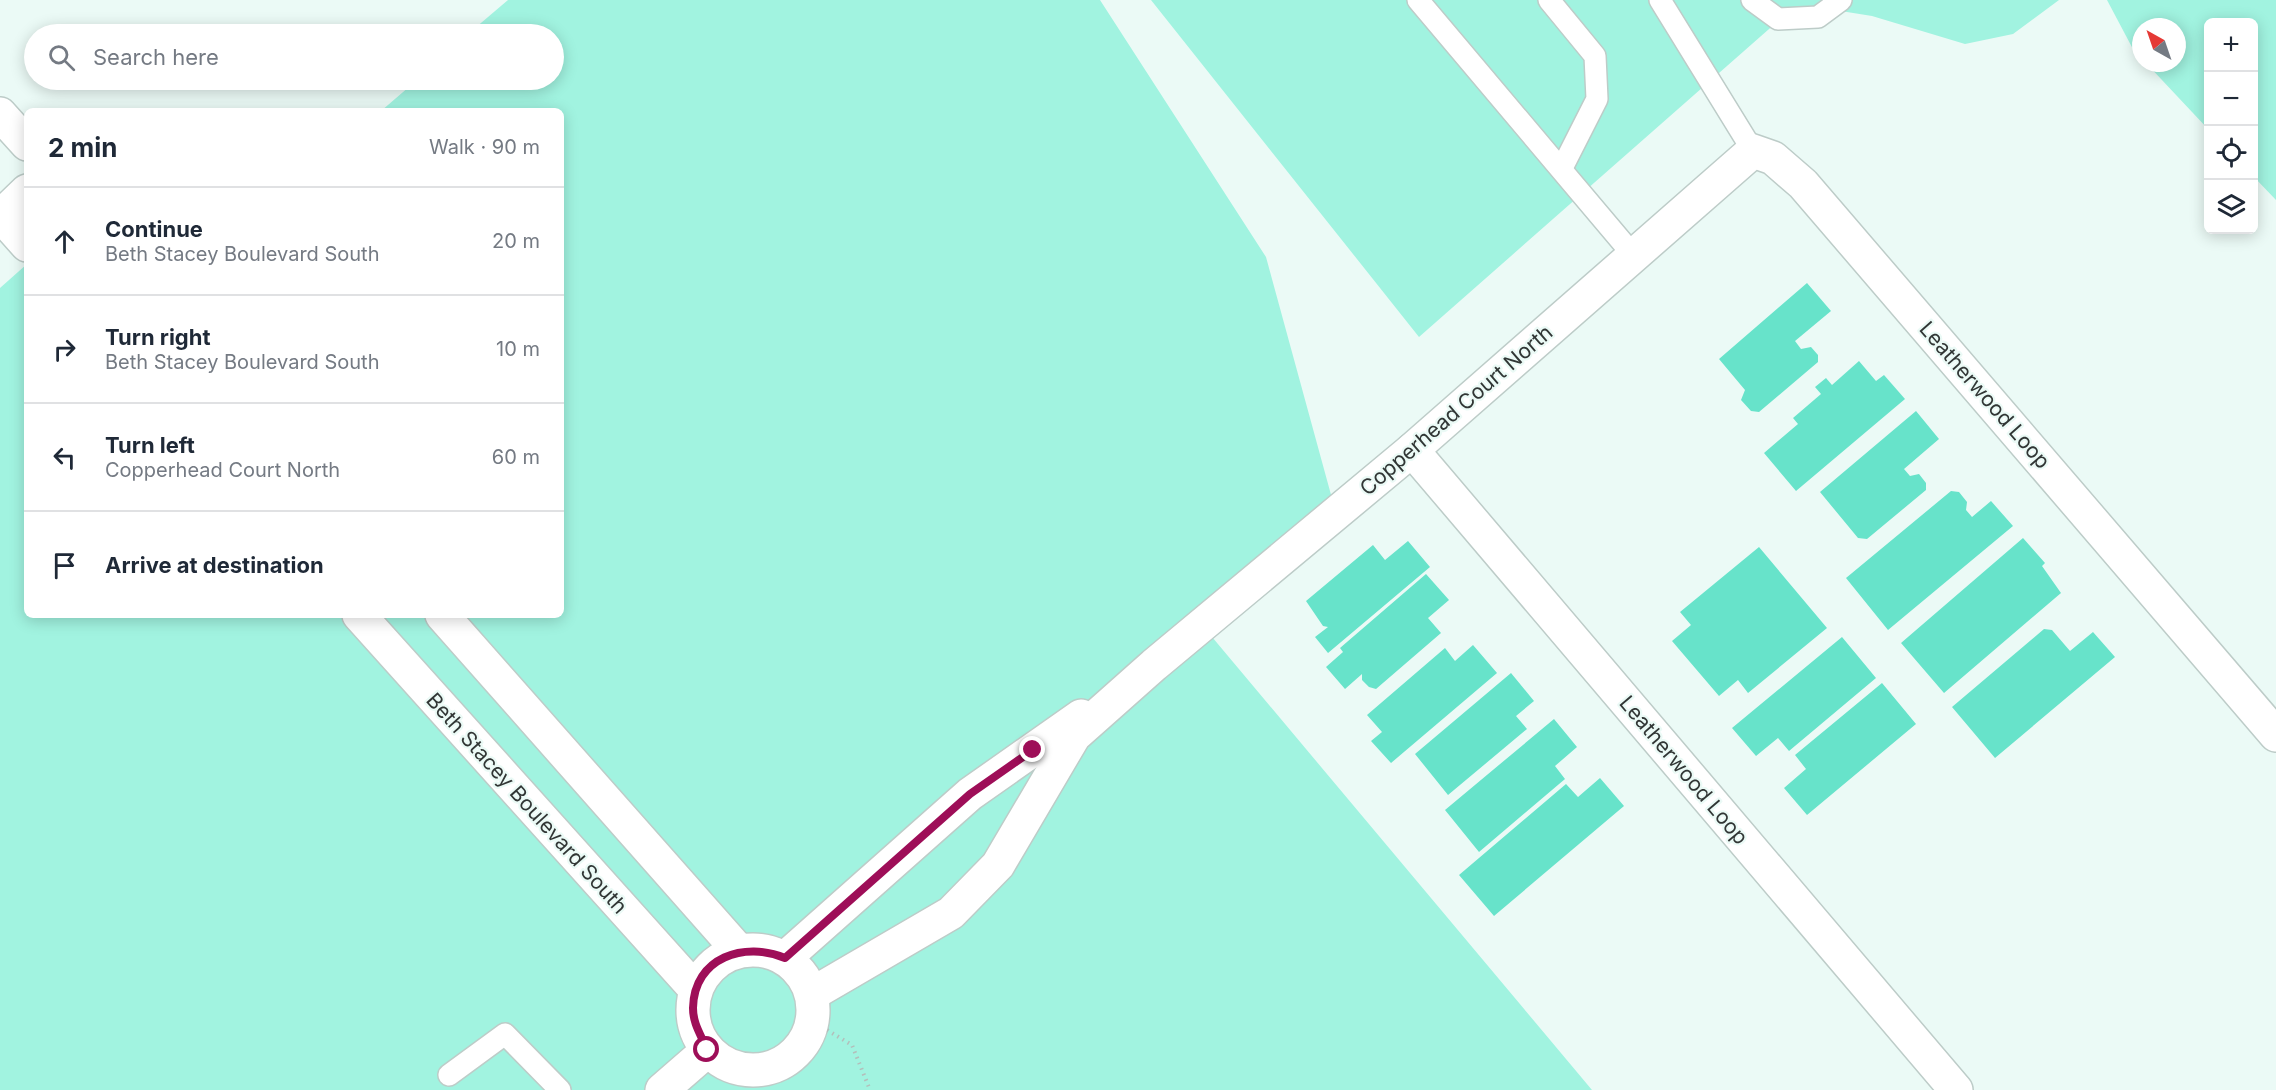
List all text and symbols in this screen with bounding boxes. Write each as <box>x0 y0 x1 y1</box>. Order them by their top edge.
north arrow <box>2132 18 2186 72</box>
map controls <box>2204 18 2258 234</box>
button: + <box>2204 18 2258 72</box>
search box <box>24 24 564 90</box>
icon: search <box>45 41 78 74</box>
text: Search here <box>93 44 219 70</box>
button: − <box>2204 72 2258 126</box>
button: locate <box>2204 126 2258 180</box>
text: 2 min <box>48 132 118 163</box>
text: Walk · 90 m <box>429 135 540 159</box>
button: layers <box>2204 180 2258 234</box>
text: Continue <box>105 216 203 242</box>
icon: ahead <box>48 225 81 258</box>
text: 20 m <box>492 229 540 253</box>
text: Beth Stacey Boulevard South <box>105 242 379 266</box>
street label: Leatherwood Loop <box>1914 316 2056 474</box>
street label: Copperhead Court North <box>1355 320 1557 500</box>
text: Turn right <box>105 324 211 350</box>
icon: right <box>48 333 81 366</box>
text: 10 m <box>496 337 540 361</box>
text: Beth Stacey Boulevard South <box>105 350 379 374</box>
text: Turn left <box>105 432 195 458</box>
icon: left <box>48 441 81 474</box>
text: 60 m <box>492 445 540 469</box>
text: Copperhead Court North <box>105 458 340 482</box>
icon: arrive <box>48 549 81 582</box>
text: Arrive at destination <box>105 552 324 578</box>
street label: Beth Stacey Boulevard South <box>421 688 633 918</box>
street label: Leatherwood Loop <box>1615 691 1753 849</box>
route end <box>1019 736 1045 762</box>
route start <box>693 1036 719 1062</box>

